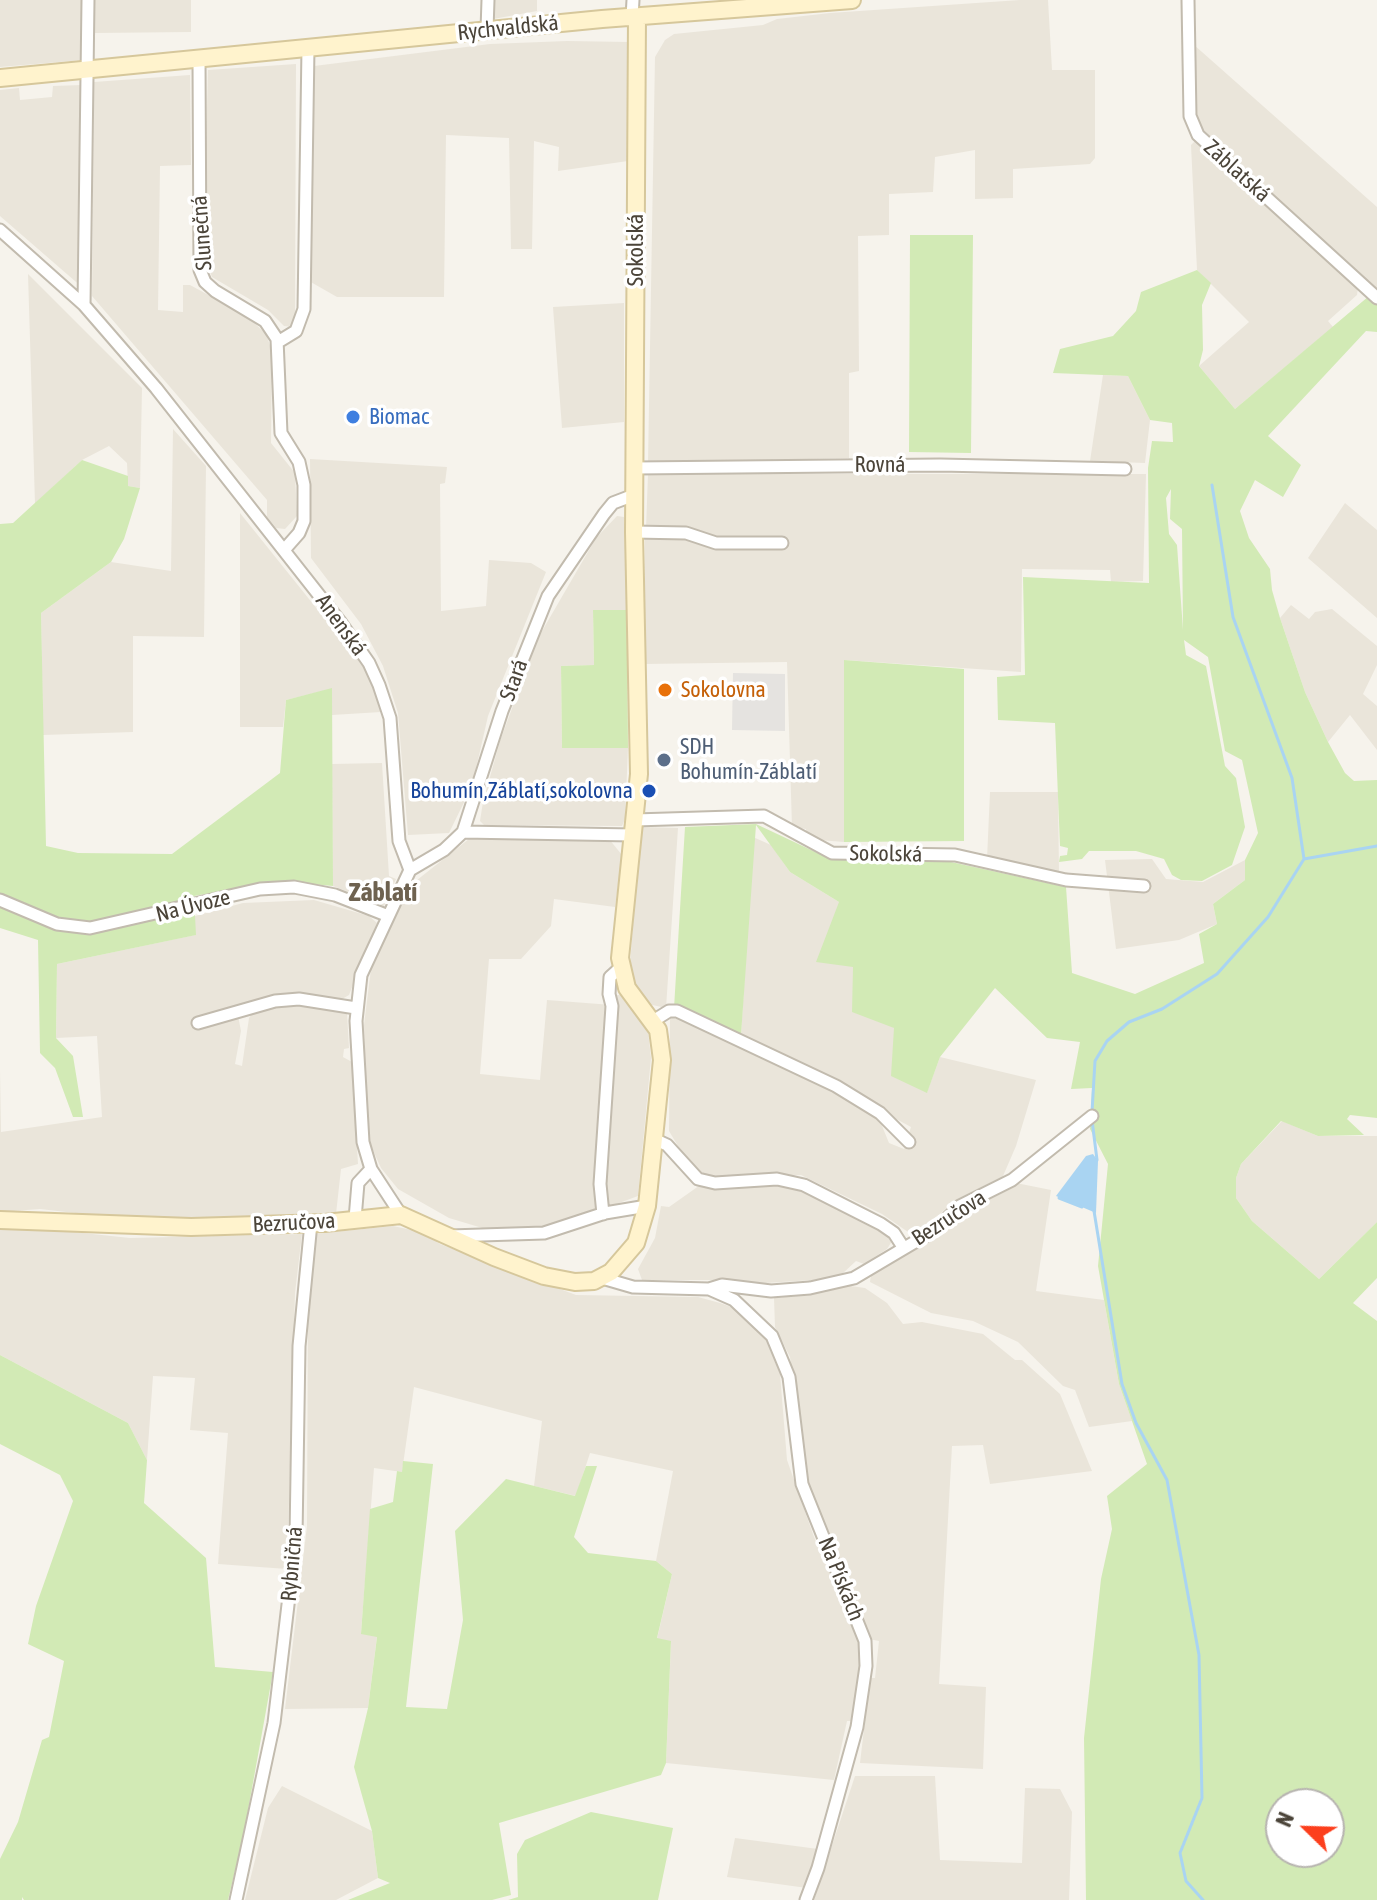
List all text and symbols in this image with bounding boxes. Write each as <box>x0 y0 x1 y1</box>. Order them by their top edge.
street label: Rychvaldská <box>456 10 560 46</box>
street label: Záblatská <box>1198 134 1276 208</box>
street label: Slunečná <box>186 195 218 271</box>
street label: Sokolská <box>623 214 649 286</box>
place label: Biomac <box>369 404 429 430</box>
marker: Biomac <box>344 408 362 426</box>
street label: Rovná <box>854 452 906 478</box>
street label: Anenská <box>310 589 372 661</box>
street label: Stará <box>494 656 534 704</box>
place label: Sokolovna <box>681 677 766 703</box>
marker: Sokolovna <box>656 681 674 699</box>
place label: SDH Bohumín-Záblatí <box>680 734 817 786</box>
marker: SDH Bohumín-Záblatí <box>655 751 673 769</box>
place label: Bohumín,Záblatí,sokolovna <box>410 778 633 804</box>
marker: Bohumín,Záblatí,sokolovna <box>640 782 658 800</box>
street label: Sokolská <box>849 840 923 868</box>
district label: Záblatí <box>349 877 417 909</box>
street label: Na Úvoze <box>153 884 233 928</box>
street label: Bezručova <box>907 1184 991 1252</box>
street label: Bezručova <box>252 1208 336 1238</box>
street label: Rybničná <box>276 1525 308 1603</box>
street label: Na Pískách <box>812 1533 870 1625</box>
north arrow <box>1265 1788 1345 1868</box>
text: N <box>1270 1808 1299 1830</box>

